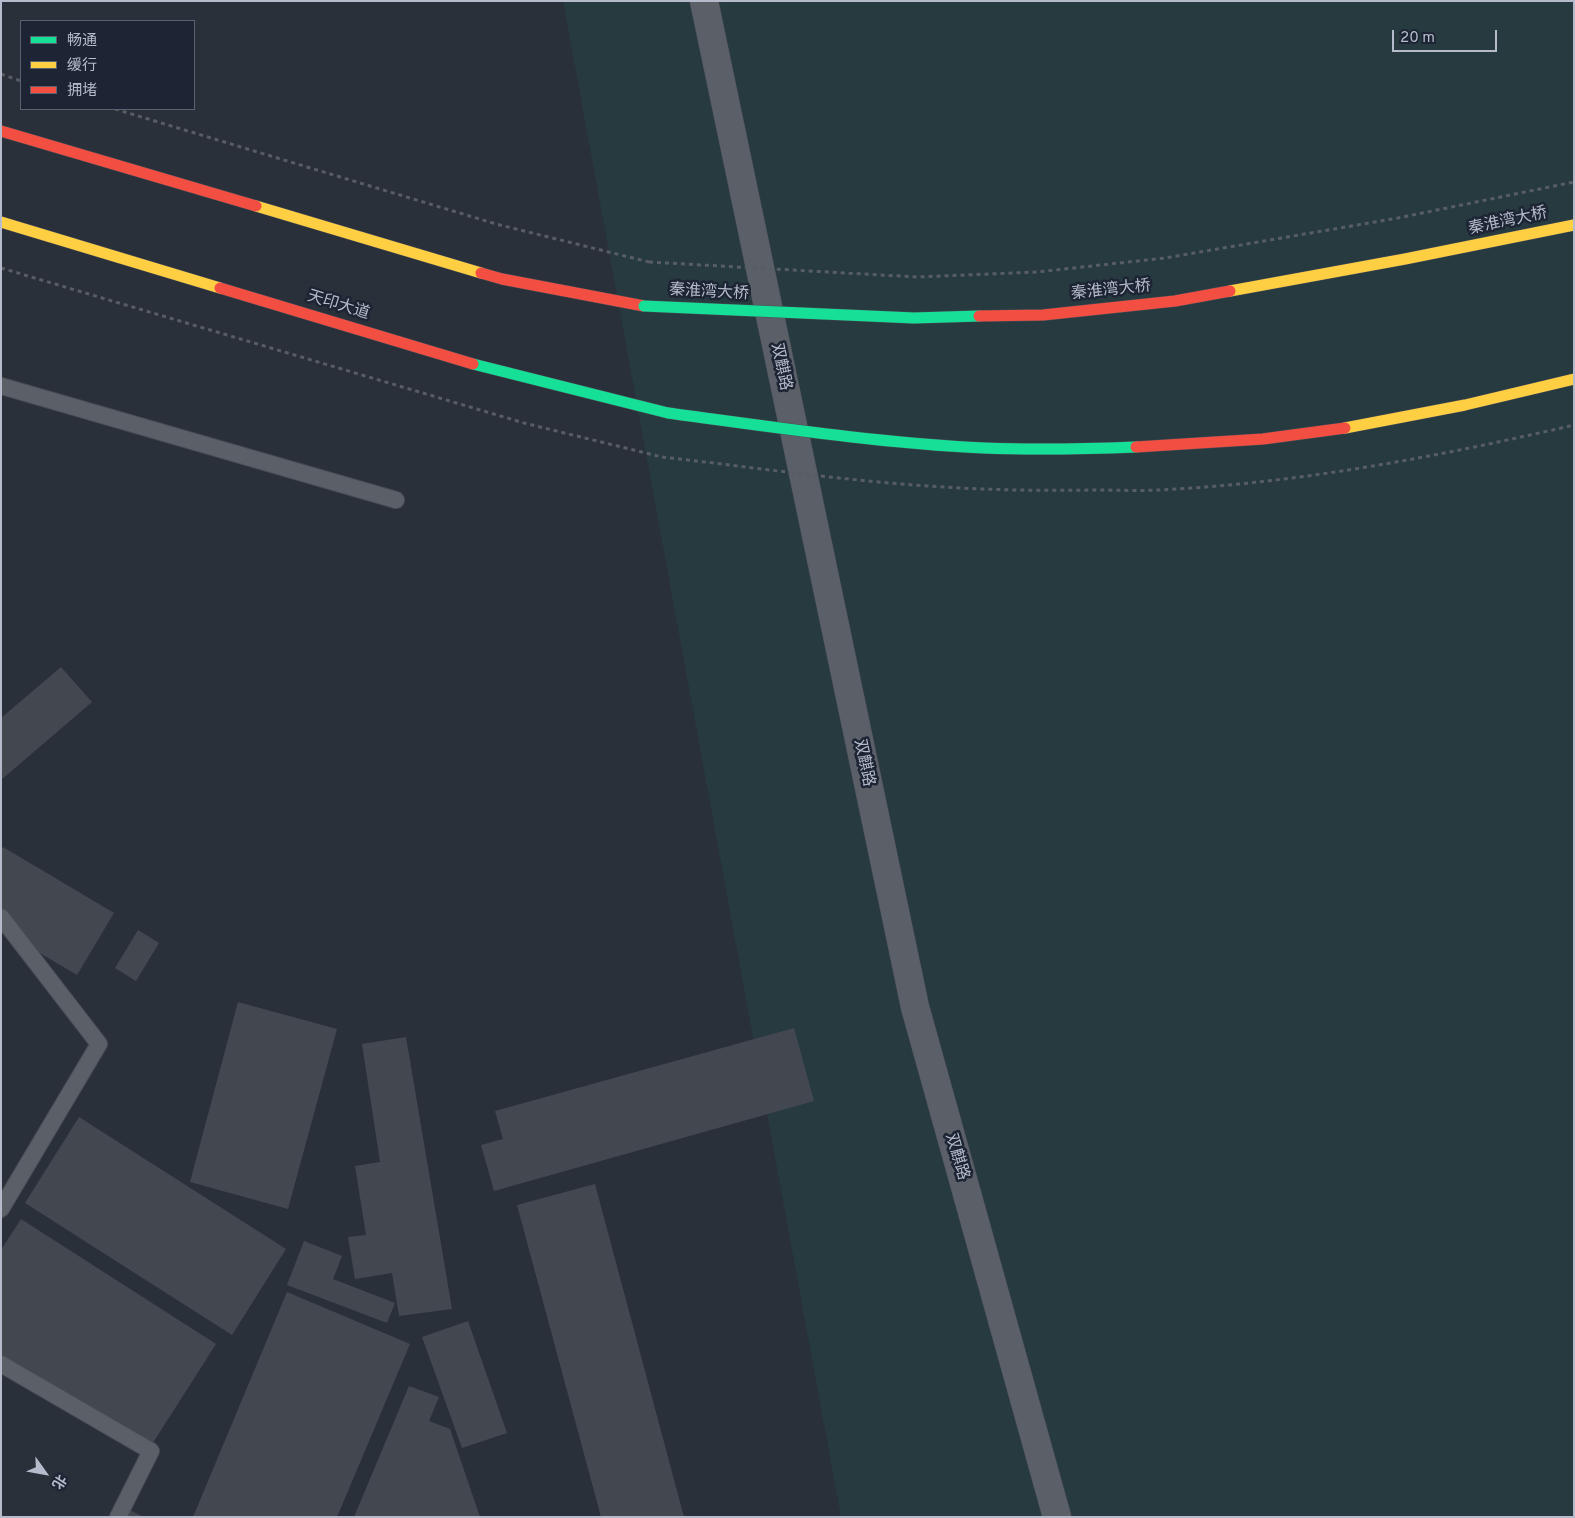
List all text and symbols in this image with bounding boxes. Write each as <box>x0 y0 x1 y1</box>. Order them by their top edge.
legend <box>20 20 195 110</box>
scale bar <box>1395 20 1500 52</box>
text: 20 m <box>1400 29 1435 48</box>
text: 畅通 <box>67 32 97 51</box>
text: 缓行 <box>67 57 97 76</box>
text: 拥堵 <box>67 82 97 101</box>
street label: 秦淮湾大桥 <box>1467 204 1549 240</box>
street label: 秦淮湾大桥 <box>1070 277 1152 305</box>
street label: 秦淮湾大桥 <box>669 281 749 305</box>
street label: 天印大道 <box>305 287 371 325</box>
street label: 双麒路 <box>766 342 794 392</box>
street label: 双麒路 <box>849 738 877 788</box>
street label: 双麒路 <box>940 1131 972 1183</box>
north arrow <box>20 1448 70 1498</box>
text: 北 <box>47 1471 69 1492</box>

